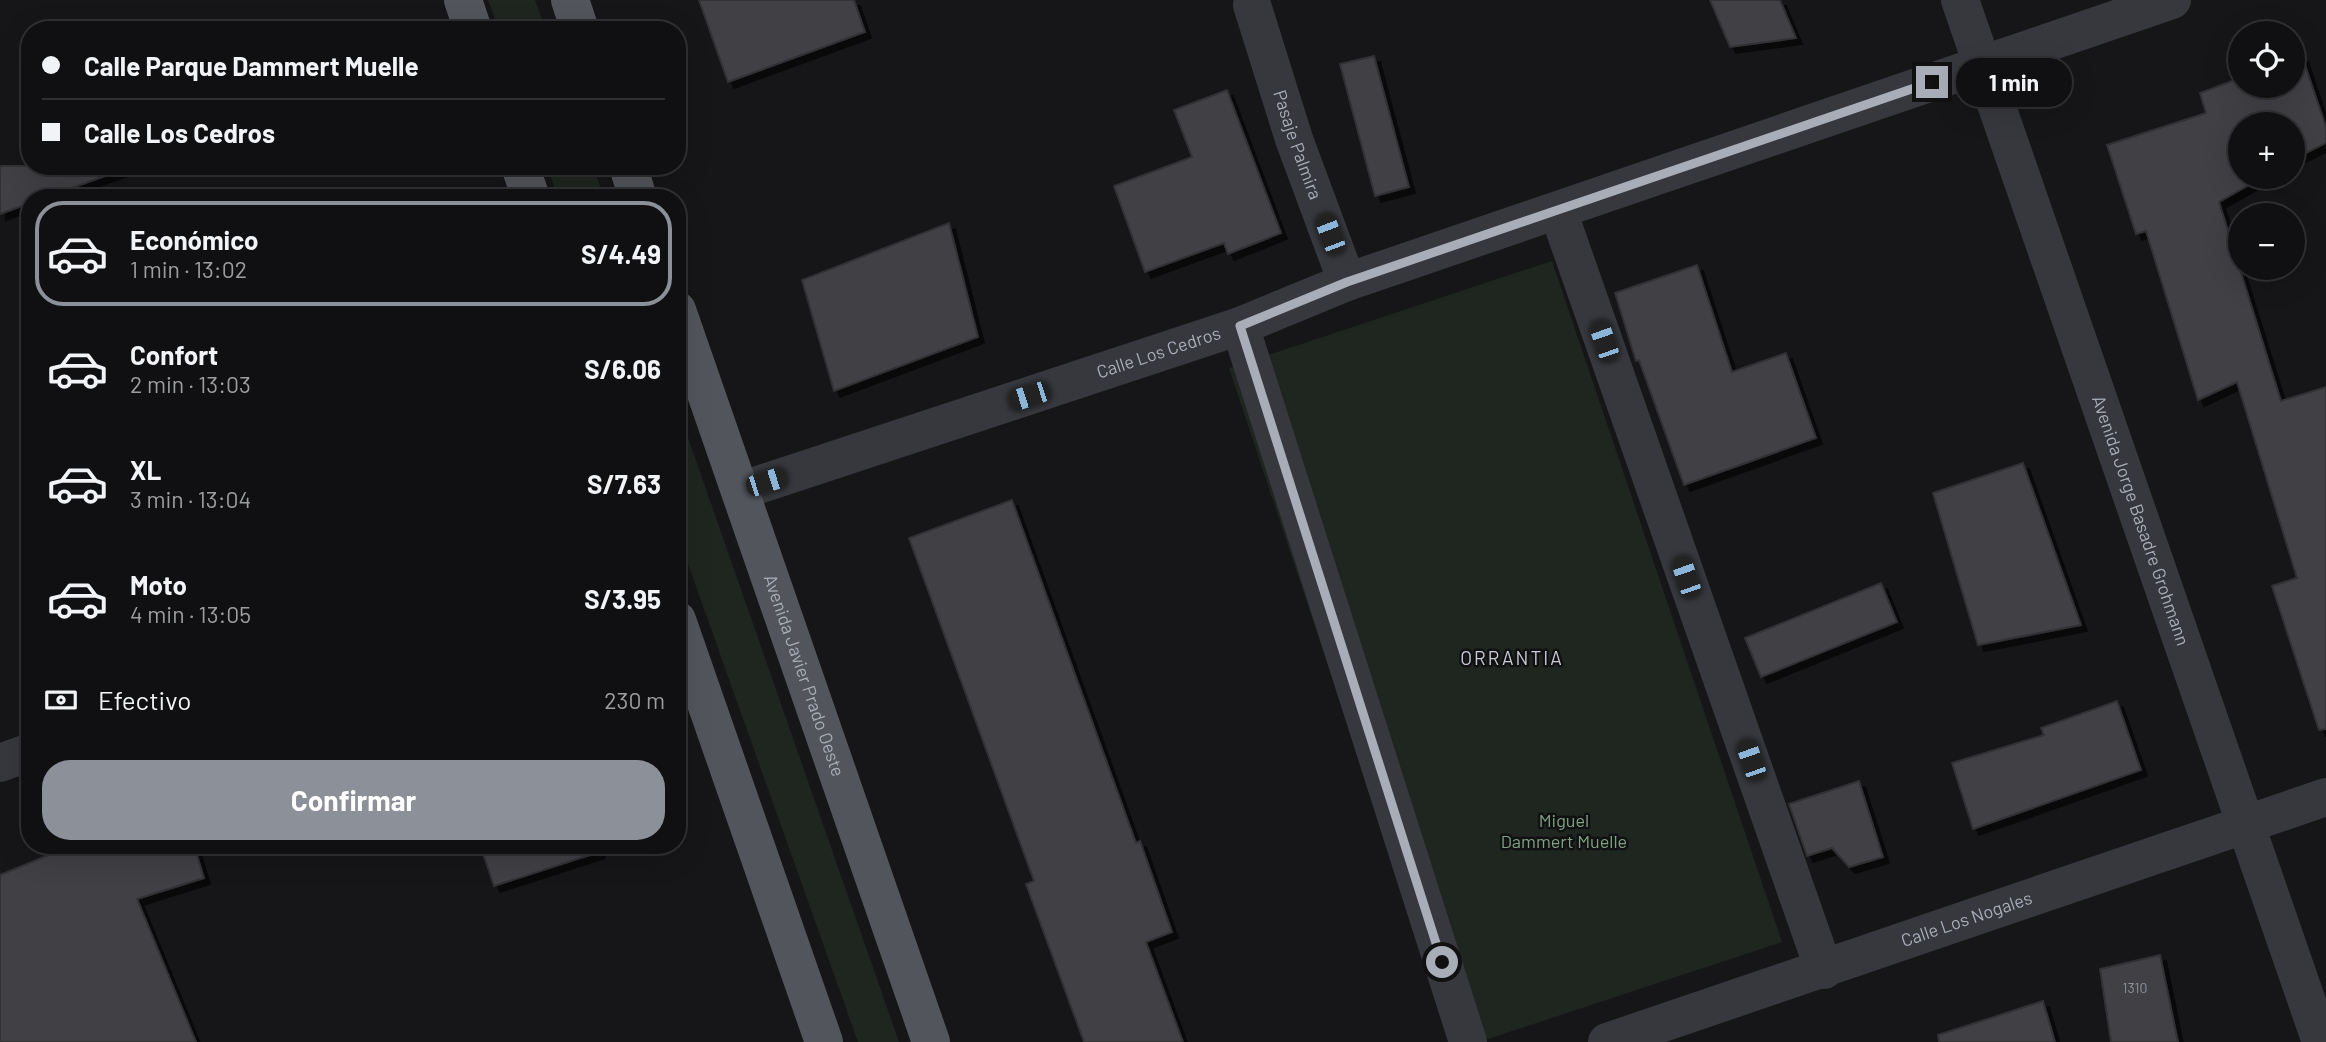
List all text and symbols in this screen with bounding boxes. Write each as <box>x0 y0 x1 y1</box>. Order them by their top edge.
map controls <box>2228 21 2305 280</box>
button: locate <box>2228 21 2305 98</box>
text: Calle Parque Dammert Muelle <box>84 50 419 81</box>
callout: 1 min <box>1956 57 2072 106</box>
route end <box>1916 66 1948 98</box>
text: 1 min <box>1989 68 2039 96</box>
street label: Pasaje Palmira <box>1269 87 1327 202</box>
button: + <box>2228 112 2305 189</box>
text: Calle Los Cedros <box>84 117 275 148</box>
button: − <box>2228 203 2305 280</box>
car <box>1313 211 1348 257</box>
icon: car <box>46 222 109 285</box>
text: Económico <box>130 224 259 255</box>
text: S/4.49 <box>581 238 661 269</box>
text: 1 min · 13:02 <box>130 255 247 283</box>
car <box>1588 318 1621 364</box>
street label: Calle Los Cedros <box>1094 321 1223 383</box>
icon: car <box>46 337 109 400</box>
text: Confort <box>130 339 218 370</box>
text: S/6.06 <box>584 353 661 384</box>
text: 2 min · 13:03 <box>130 370 251 398</box>
car <box>1006 380 1053 412</box>
street label: Avenida Jorge Basadre Grohmann <box>2088 392 2195 648</box>
icon: car <box>46 452 109 515</box>
text: XL <box>130 454 161 485</box>
car <box>743 466 790 498</box>
text: S/7.63 <box>587 468 661 499</box>
text: 3 min · 13:04 <box>130 485 251 513</box>
car <box>1670 554 1703 600</box>
icon: car <box>46 567 109 630</box>
text: Moto <box>130 569 187 600</box>
street label: Avenida Javier Prado Oeste <box>760 571 850 779</box>
text: S/3.95 <box>584 583 661 614</box>
text: 4 min · 13:05 <box>130 600 251 628</box>
district label: ORRANTIA <box>1460 646 1564 669</box>
icon: cash <box>42 681 80 719</box>
text: Efectivo <box>98 684 191 715</box>
text: 230 m <box>604 686 665 714</box>
car <box>1735 737 1768 783</box>
button: Confirmar <box>42 760 665 840</box>
park label: Miguel Dammert Muelle <box>1501 809 1627 852</box>
street label: Calle Los Nogales <box>1898 886 2035 951</box>
route start <box>1426 946 1458 978</box>
house number: 1310 <box>2123 979 2147 996</box>

